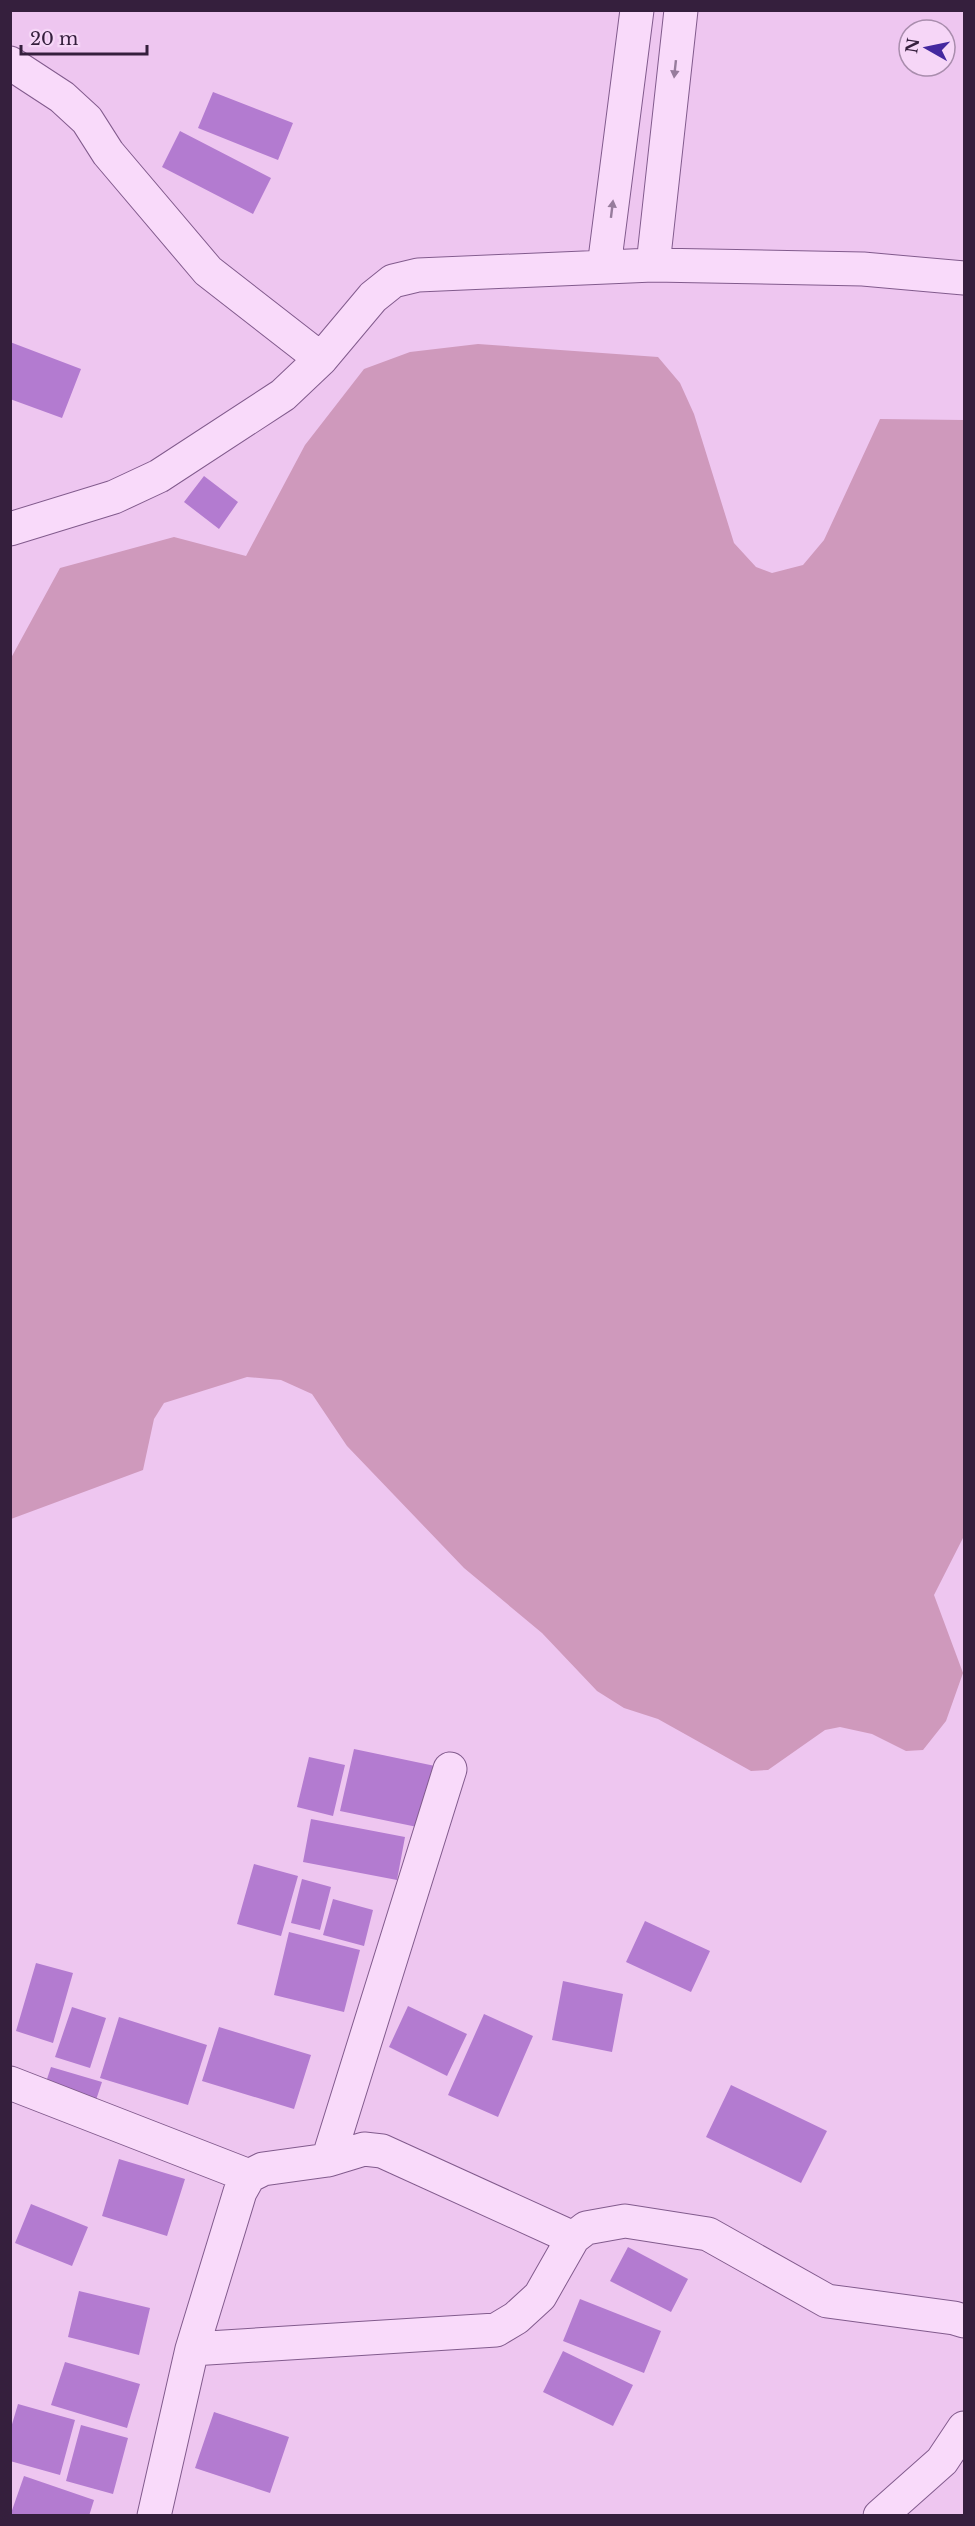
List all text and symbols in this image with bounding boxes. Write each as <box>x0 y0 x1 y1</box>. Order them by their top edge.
scale bar <box>21 18 147 56</box>
north arrow <box>897 18 957 78</box>
text: 20 m <box>30 28 78 50</box>
text: N <box>901 37 923 55</box>
one-way arrow <box>670 59 680 78</box>
one-way arrow <box>607 199 617 218</box>

